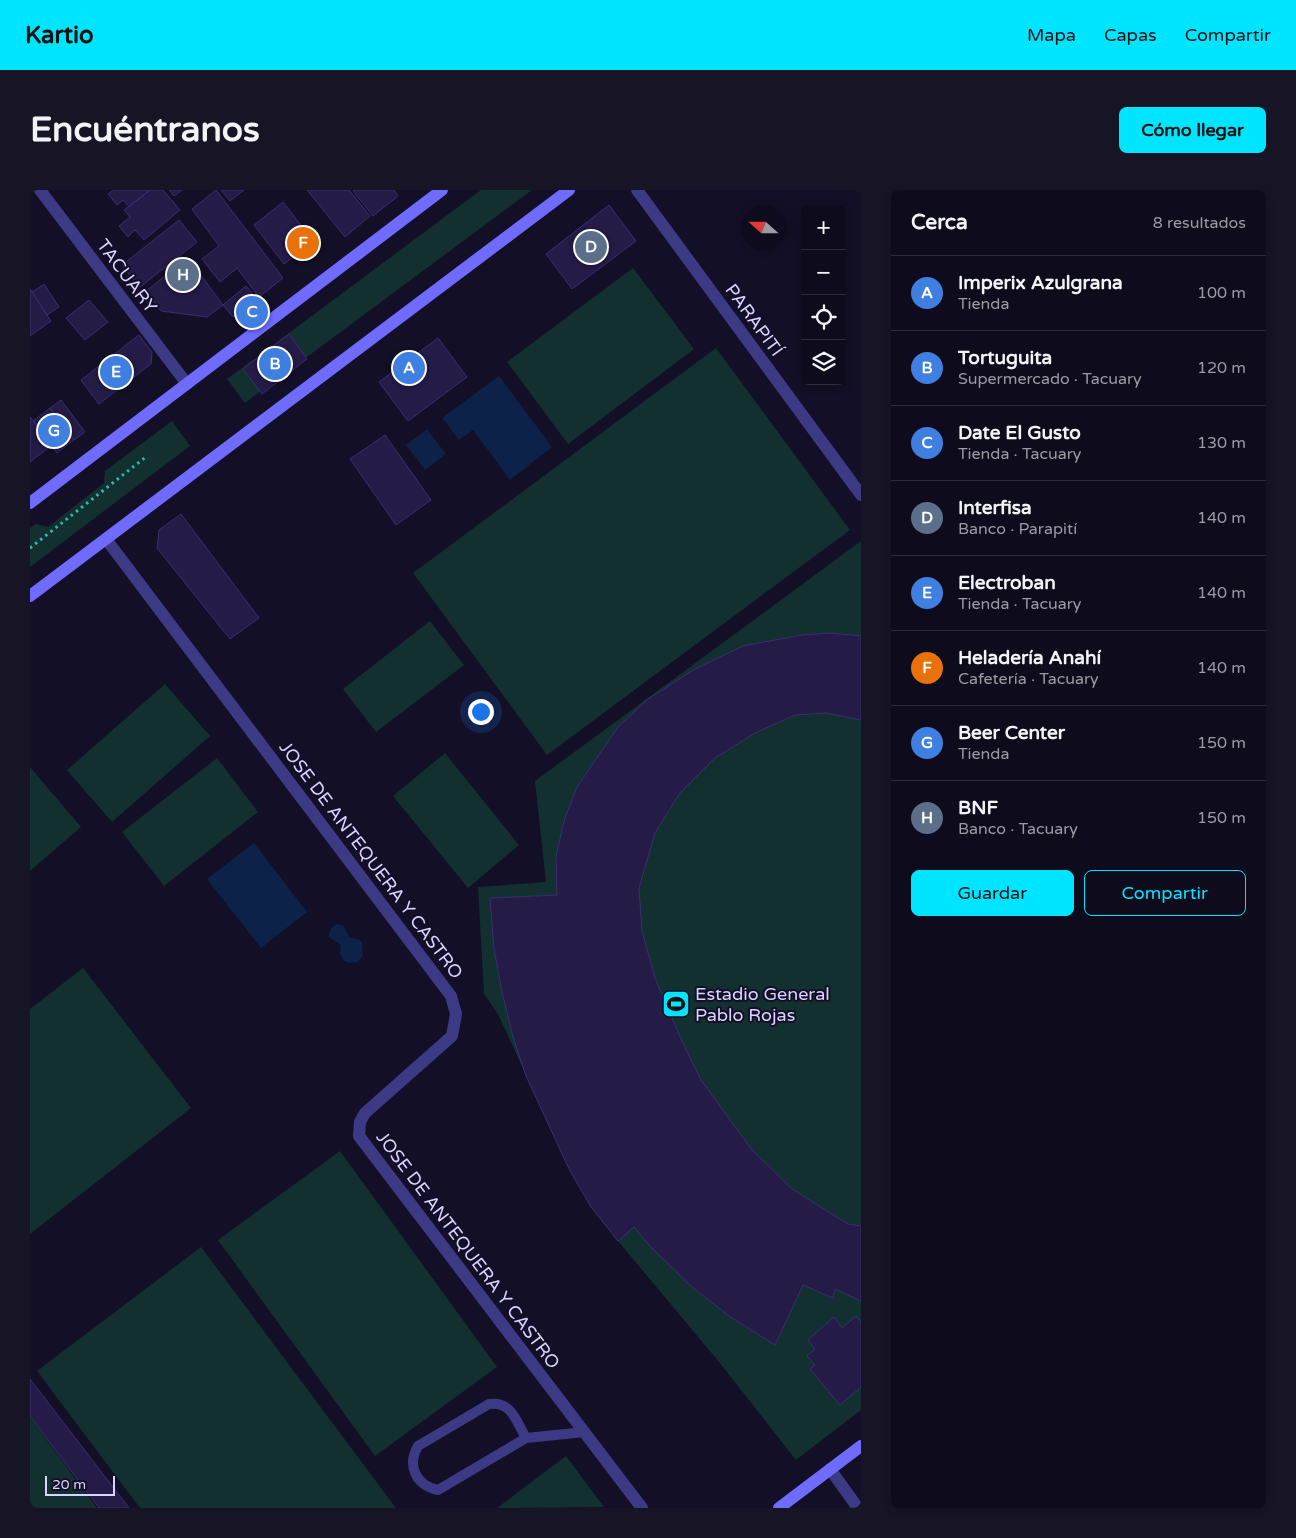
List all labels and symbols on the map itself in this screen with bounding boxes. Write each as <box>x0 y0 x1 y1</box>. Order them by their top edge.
north arrow <box>741 205 786 250</box>
pin: F <box>287 224 319 262</box>
pin: D <box>575 228 607 266</box>
street label: TACUARY <box>92 235 162 318</box>
pin: H <box>167 256 199 294</box>
street label: PARAPITÍ <box>720 279 788 361</box>
pin: C <box>236 293 268 331</box>
pin: B <box>259 345 291 383</box>
pin: A <box>393 349 425 387</box>
pin: E <box>100 353 132 391</box>
pin: G <box>38 412 70 450</box>
your location <box>468 699 494 725</box>
street label: JOSE DE ANTEQUERA Y CASTRO <box>274 737 468 983</box>
place label: Estadio General Pablo Rojas <box>695 983 830 1026</box>
sports icon: Estadio General Pablo Rojas <box>661 989 691 1019</box>
street label: JOSE DE ANTEQUERA Y CASTRO <box>371 1127 565 1373</box>
scale bar <box>45 1473 115 1496</box>

